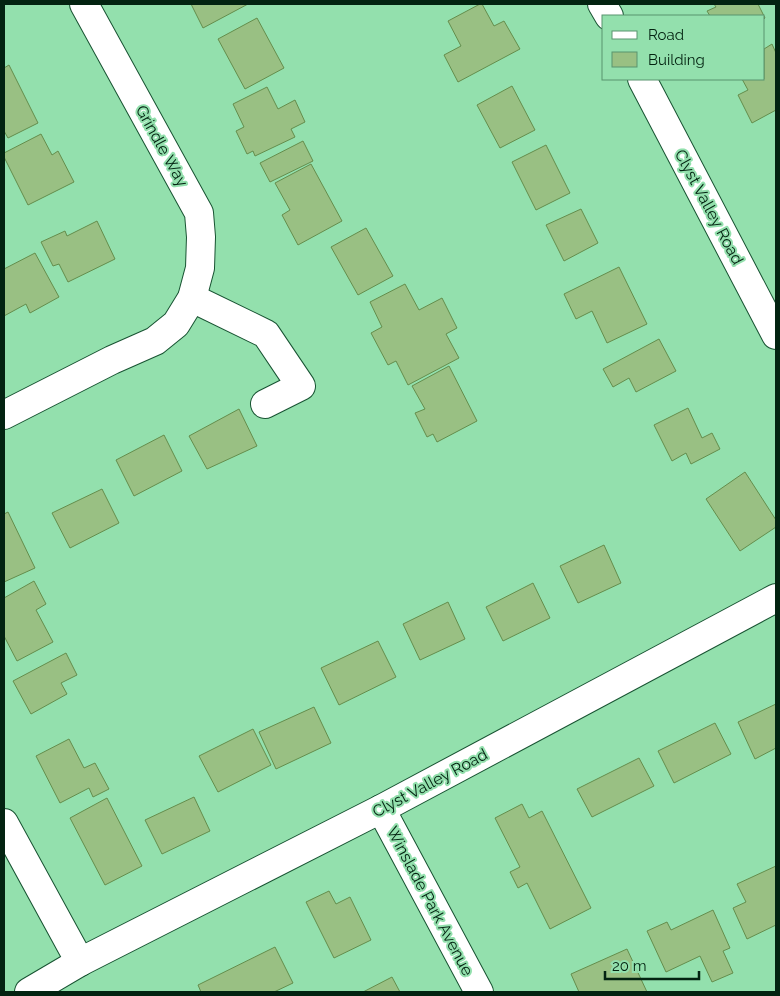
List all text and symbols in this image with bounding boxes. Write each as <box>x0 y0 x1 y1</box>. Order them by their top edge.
legend <box>602 15 765 80</box>
text: Road <box>648 26 684 44</box>
text: Building <box>648 51 705 69</box>
street label: Grindle Way <box>132 102 192 190</box>
street label: Clyst Valley Road <box>671 146 747 268</box>
street label: Clyst Valley Road <box>369 745 491 821</box>
street label: Winslade Park Avenue <box>383 823 477 979</box>
scale bar <box>605 948 699 980</box>
text: 20 m <box>612 957 647 975</box>

